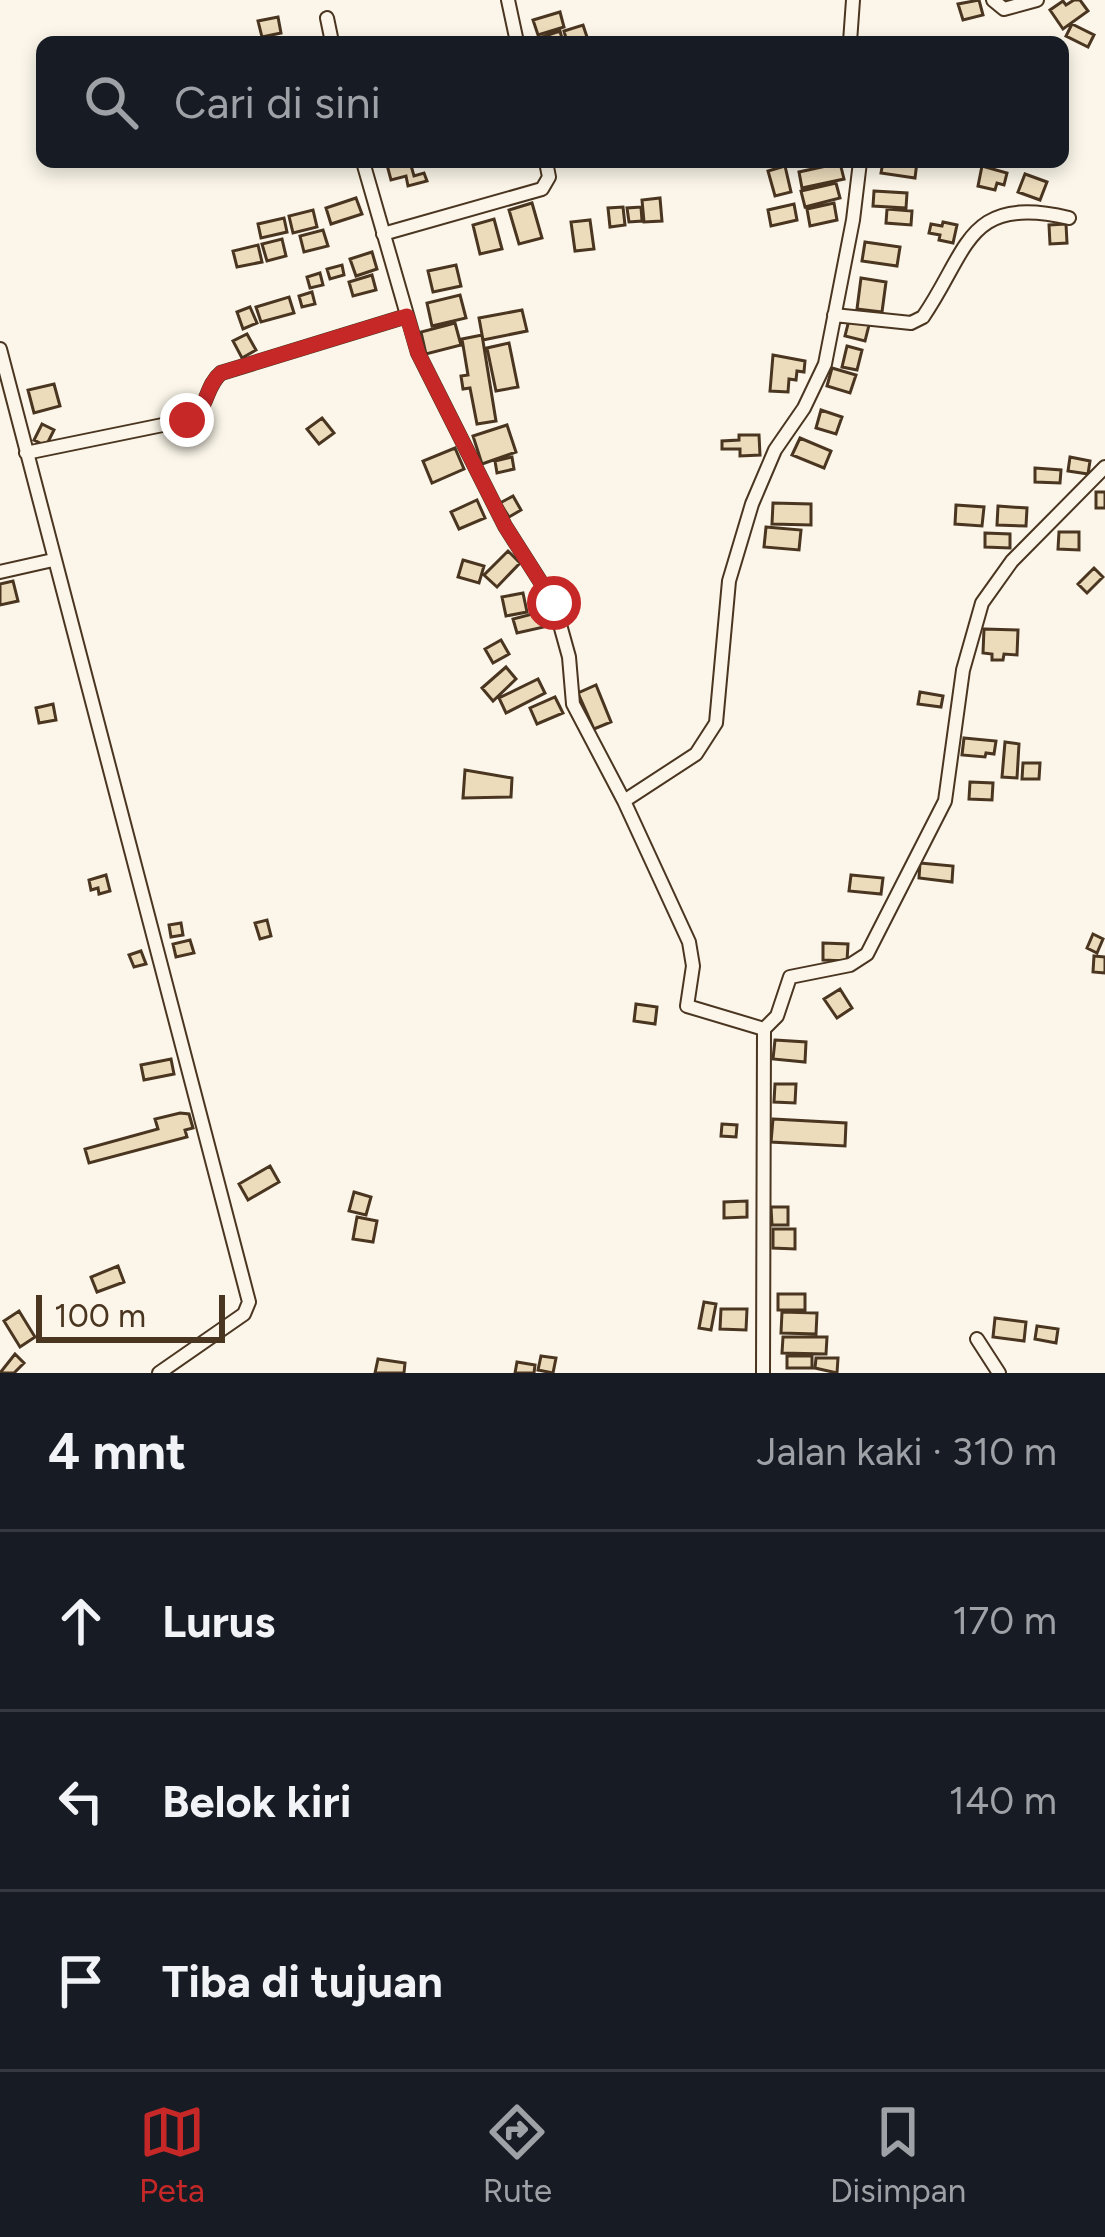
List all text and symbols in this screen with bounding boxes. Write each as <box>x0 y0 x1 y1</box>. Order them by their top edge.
search box <box>36 36 1069 168</box>
icon: search <box>78 69 144 135</box>
text: Cari di sini <box>174 75 381 129</box>
route end <box>160 393 214 447</box>
route start <box>527 576 581 630</box>
scale bar <box>36 1289 225 1342</box>
text: 100 m <box>54 1296 146 1335</box>
text: 4 mnt <box>48 1421 186 1482</box>
text: Jalan kaki · 310 m <box>756 1428 1057 1475</box>
icon: ahead <box>48 1588 114 1654</box>
text: Lurus <box>162 1594 275 1648</box>
text: 170 m <box>952 1597 1057 1644</box>
icon: left <box>48 1768 114 1834</box>
text: Belok kiri <box>162 1774 351 1828</box>
text: 140 m <box>949 1777 1057 1824</box>
icon: arrive <box>48 1948 114 2014</box>
text: Tiba di tujuan <box>162 1954 443 2008</box>
tab: Peta <box>139 2099 205 2210</box>
tab: Rute <box>483 2099 552 2210</box>
tab: Disimpan <box>830 2099 966 2210</box>

